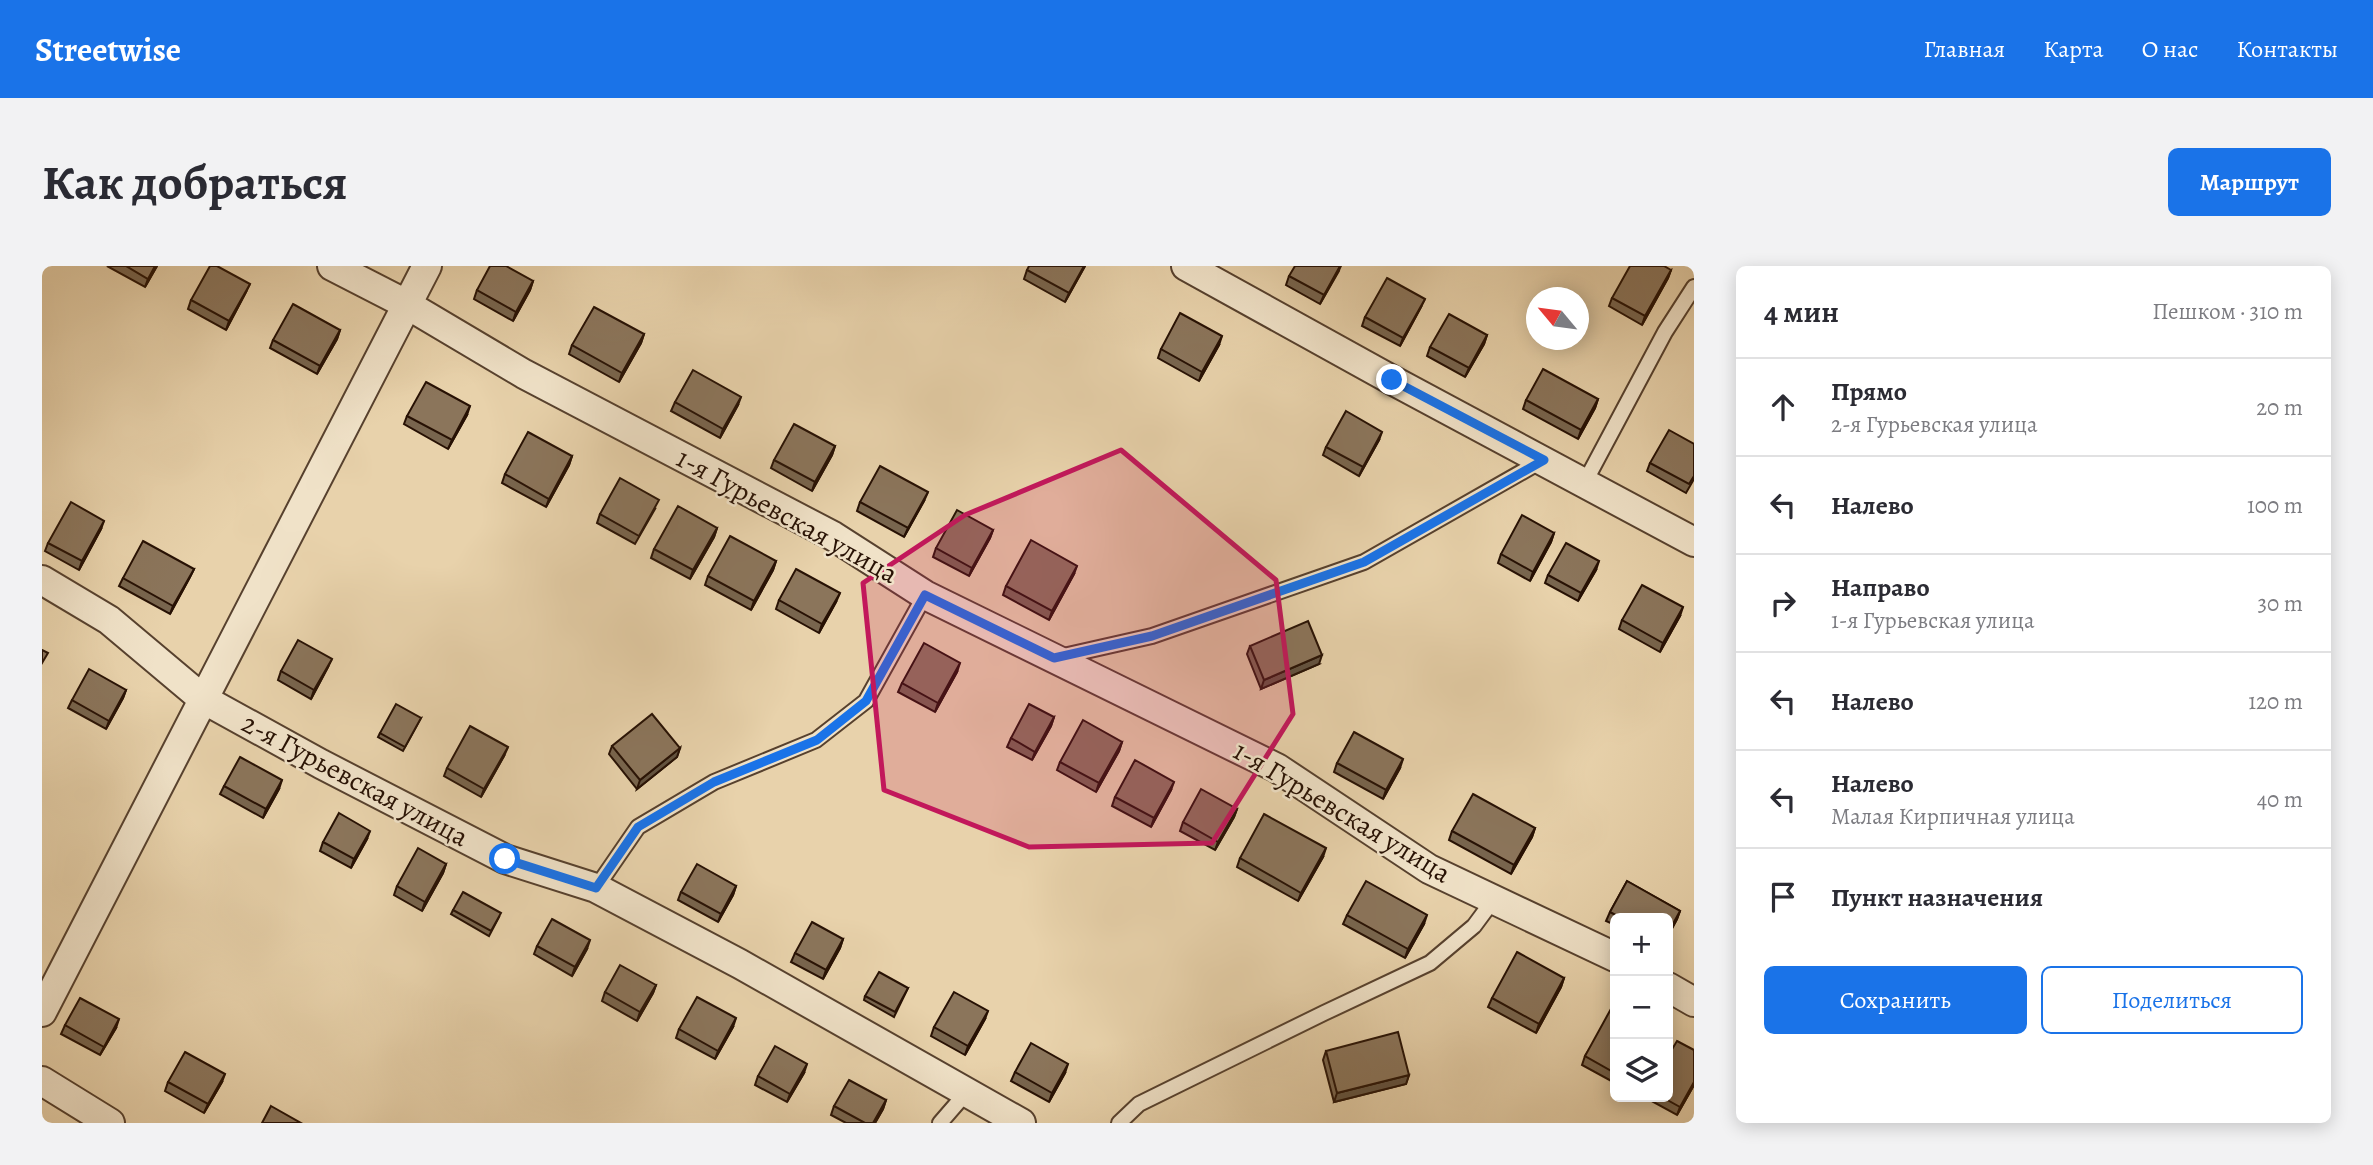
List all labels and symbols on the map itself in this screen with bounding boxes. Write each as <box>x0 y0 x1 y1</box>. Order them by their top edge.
north arrow <box>1526 287 1589 350</box>
route end <box>1376 364 1407 395</box>
street label: 1-я Гурьевская улица <box>669 439 905 593</box>
street label: 2-я Гурьевская улица <box>235 704 475 856</box>
street label: 1-я Гурьевская улица <box>1226 732 1458 892</box>
route start <box>489 843 520 874</box>

